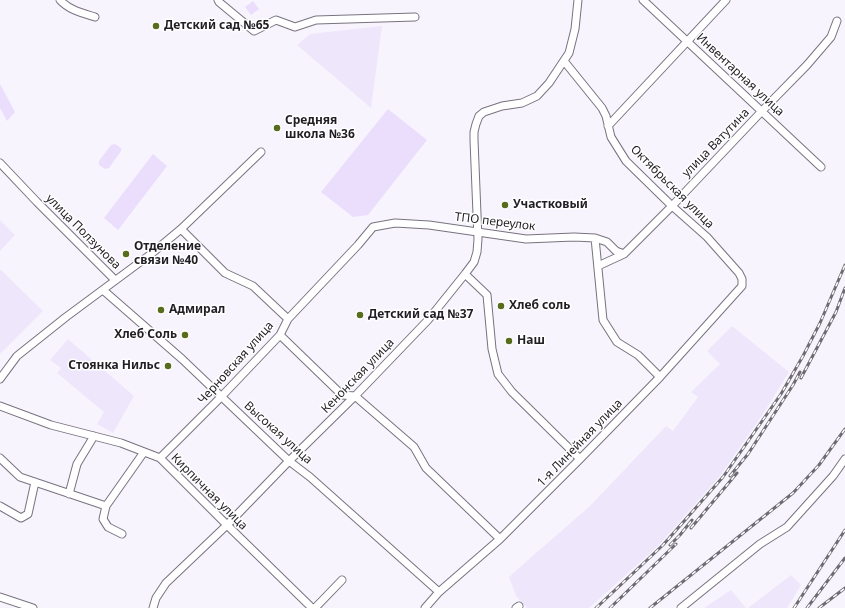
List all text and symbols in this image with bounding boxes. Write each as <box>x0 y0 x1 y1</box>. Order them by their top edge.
place label: Детский сад №65 <box>164 19 269 33</box>
marker: Детский сад №65 <box>151 21 161 31</box>
street label: Инвентарная улица <box>693 31 787 119</box>
street label: улица Ватутина <box>679 106 753 180</box>
place label: Средняя школа №36 <box>285 114 355 142</box>
marker: Средняя школа №36 <box>272 123 282 133</box>
street label: Октябрьская улица <box>627 142 717 232</box>
street label: улица Ползунова <box>43 192 123 272</box>
place label: Участковый <box>513 198 588 212</box>
marker: Участковый <box>500 200 510 210</box>
street label: ТПО переулок <box>454 210 536 234</box>
place label: Отделение связи №40 <box>134 240 201 268</box>
marker: Отделение связи №40 <box>121 249 131 259</box>
place label: Хлеб соль <box>509 299 570 313</box>
marker: Хлеб соль <box>496 301 506 311</box>
place label: Адмирал <box>169 303 225 317</box>
marker: Адмирал <box>156 305 166 315</box>
place label: Детский сад №37 <box>368 308 473 322</box>
marker: Детский сад №37 <box>355 310 365 320</box>
street label: Черновская улица <box>195 319 277 407</box>
place label: Хлеб Соль <box>114 328 177 342</box>
marker: Хлеб Соль <box>180 330 190 340</box>
place label: Наш <box>517 334 545 348</box>
street label: Кенонская улица <box>319 336 397 416</box>
marker: Наш <box>504 336 514 346</box>
place label: Стоянка Нильс <box>68 359 160 373</box>
marker: Стоянка Нильс <box>163 361 173 371</box>
street label: 1-я Линейная улица <box>534 396 626 490</box>
street label: Высокая улица <box>241 399 315 467</box>
street label: Кирпичная улица <box>168 451 250 533</box>

